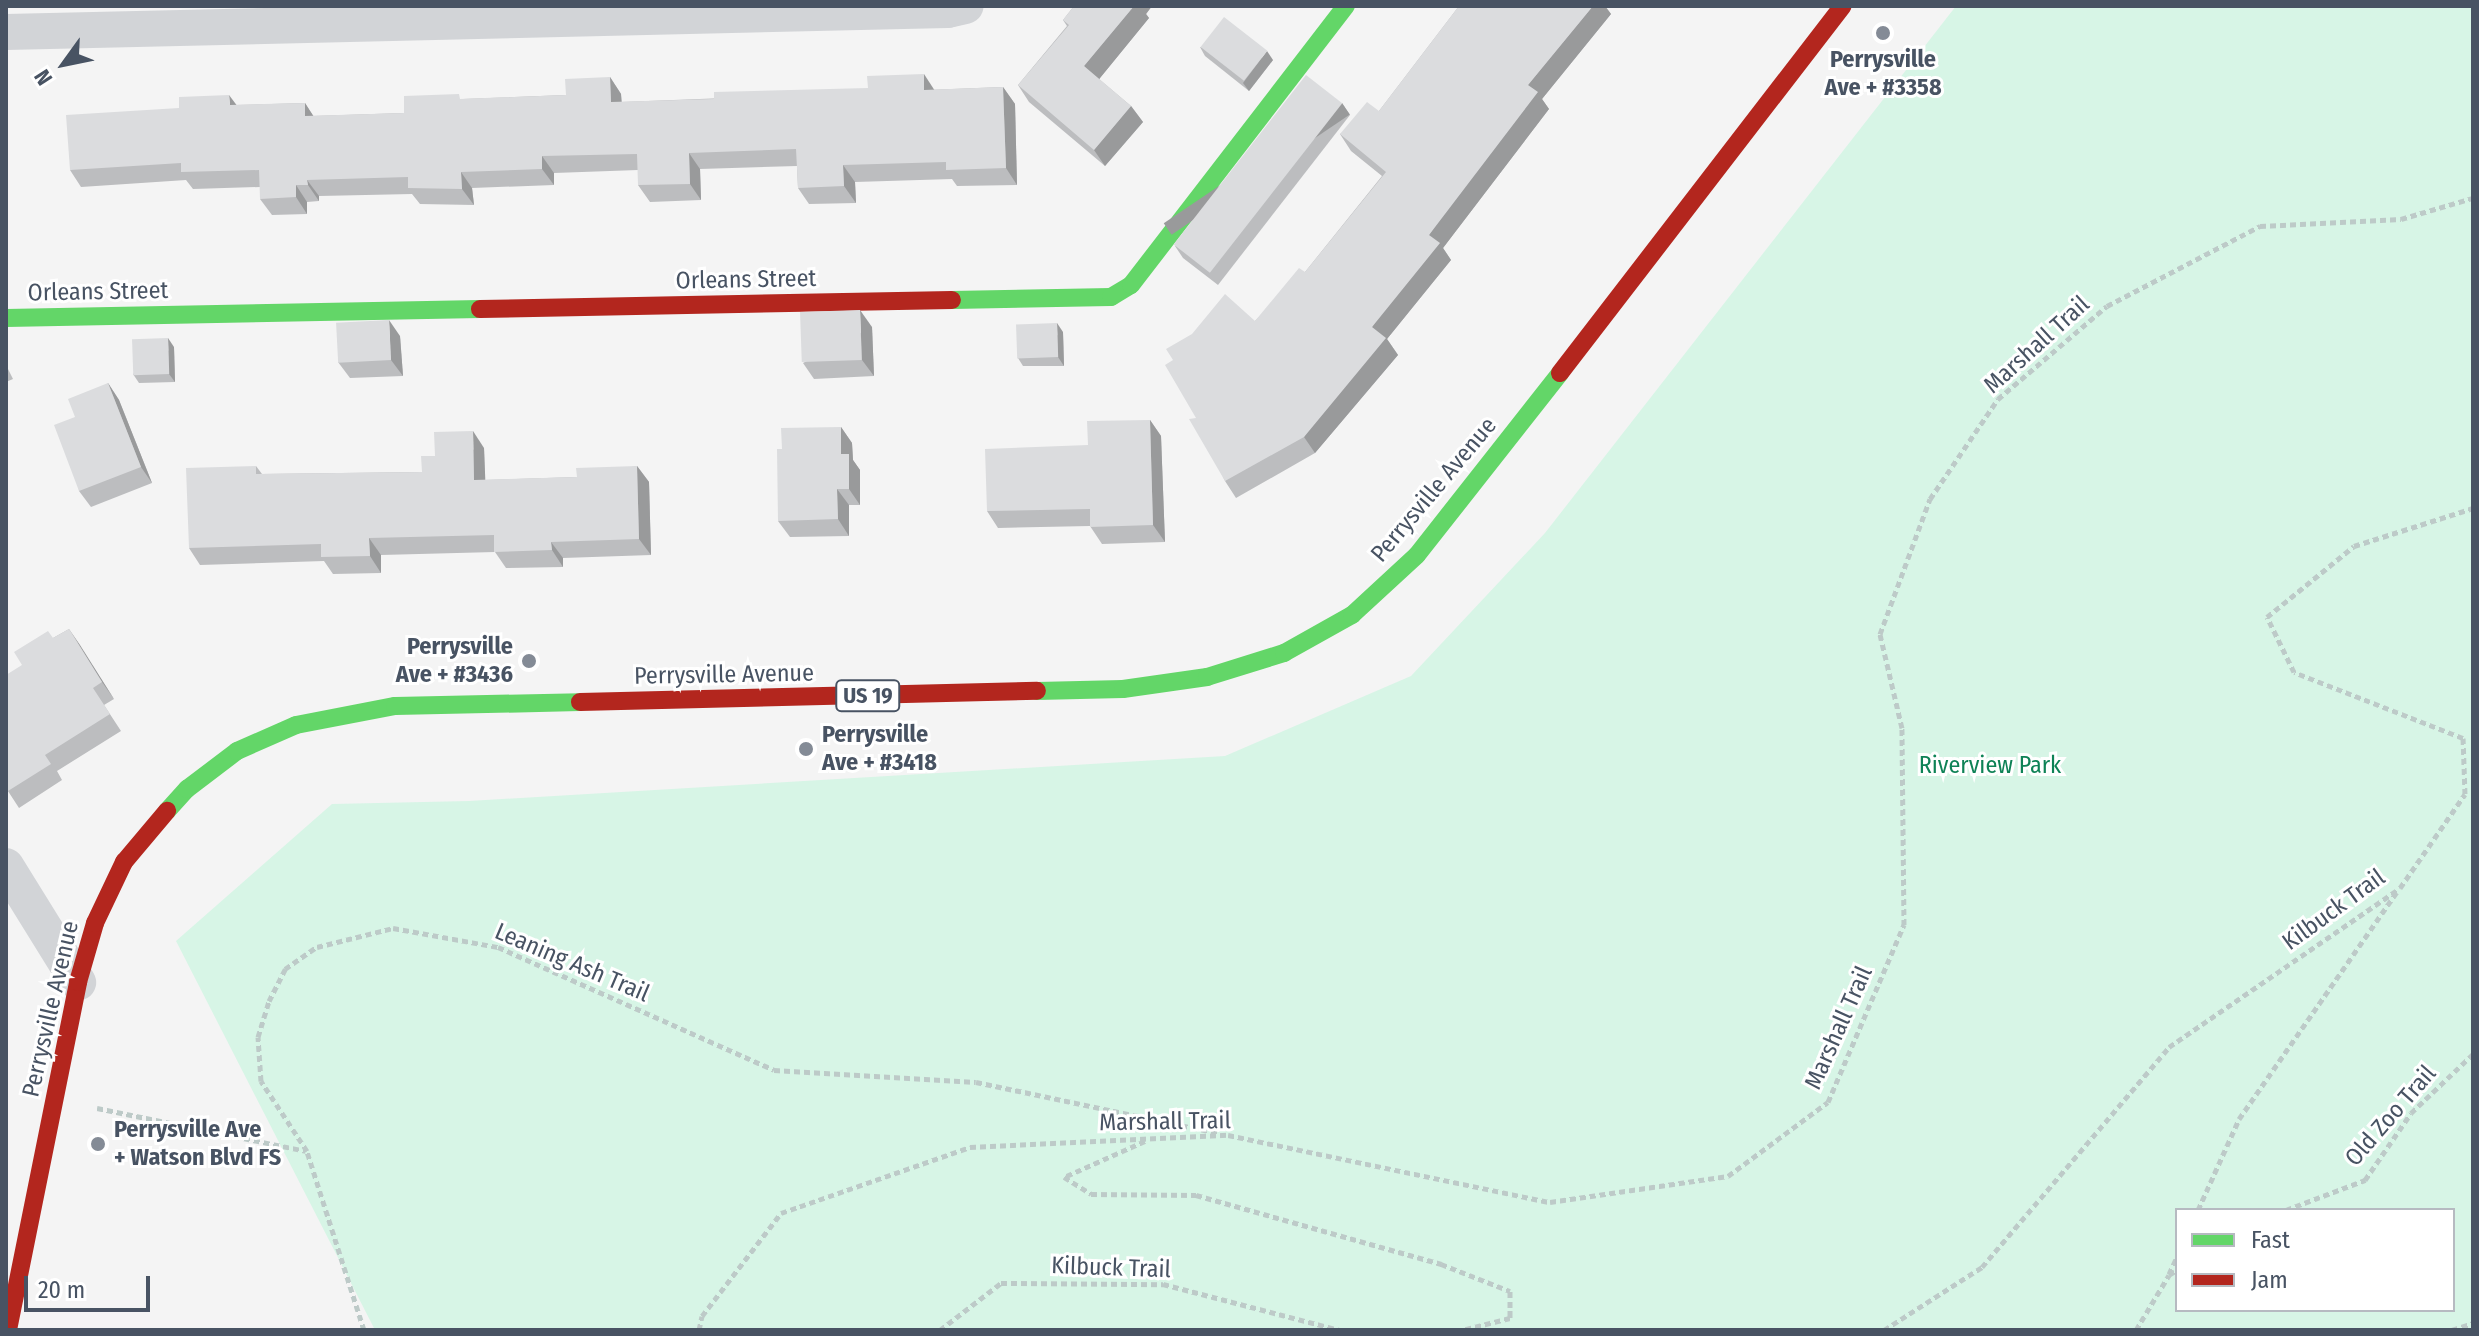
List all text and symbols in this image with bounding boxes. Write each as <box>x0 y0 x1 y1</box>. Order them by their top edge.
north arrow <box>24 24 104 104</box>
marker: Perrysville Ave + #3358 <box>1874 24 1892 42</box>
place label: Perrysville Ave + #3358 <box>1824 46 1942 102</box>
text: N <box>29 64 58 90</box>
street label: Orleans Street <box>675 264 817 296</box>
street label: Orleans Street <box>27 276 169 308</box>
street label: Marshall Trail <box>1978 290 2096 400</box>
street label: Perrysville Avenue <box>1365 412 1503 568</box>
place label: Perrysville Ave + #3436 <box>396 633 513 689</box>
marker: Perrysville Ave + #3436 <box>520 652 538 670</box>
street label: Perrysville Avenue <box>634 659 814 691</box>
road number: US 19 <box>834 678 902 714</box>
place label: Perrysville Ave + #3418 <box>822 721 937 777</box>
marker: Perrysville Ave + #3418 <box>797 740 815 758</box>
park label: Riverview Park <box>1919 752 2061 780</box>
street label: Kilbuck Trail <box>2277 863 2391 957</box>
street label: Leaning Ash Trail <box>490 917 654 1009</box>
street label: Perrysville Avenue <box>17 918 85 1100</box>
street label: Marshall Trail <box>1799 962 1879 1094</box>
street label: Old Zoo Trail <box>2340 1060 2442 1172</box>
street label: Marshall Trail <box>1099 1106 1231 1138</box>
place label: Perrysville Ave + Watson Blvd FS <box>114 1116 281 1172</box>
marker: Perrysville Ave + Watson Blvd FS <box>89 1135 107 1153</box>
legend <box>2175 1208 2455 1312</box>
text: Fast <box>2251 1226 2290 1254</box>
street label: Kilbuck Trail <box>1051 1252 1171 1284</box>
scale bar <box>28 1260 154 1310</box>
text: Jam <box>2251 1266 2288 1294</box>
text: 20 m <box>38 1276 85 1304</box>

